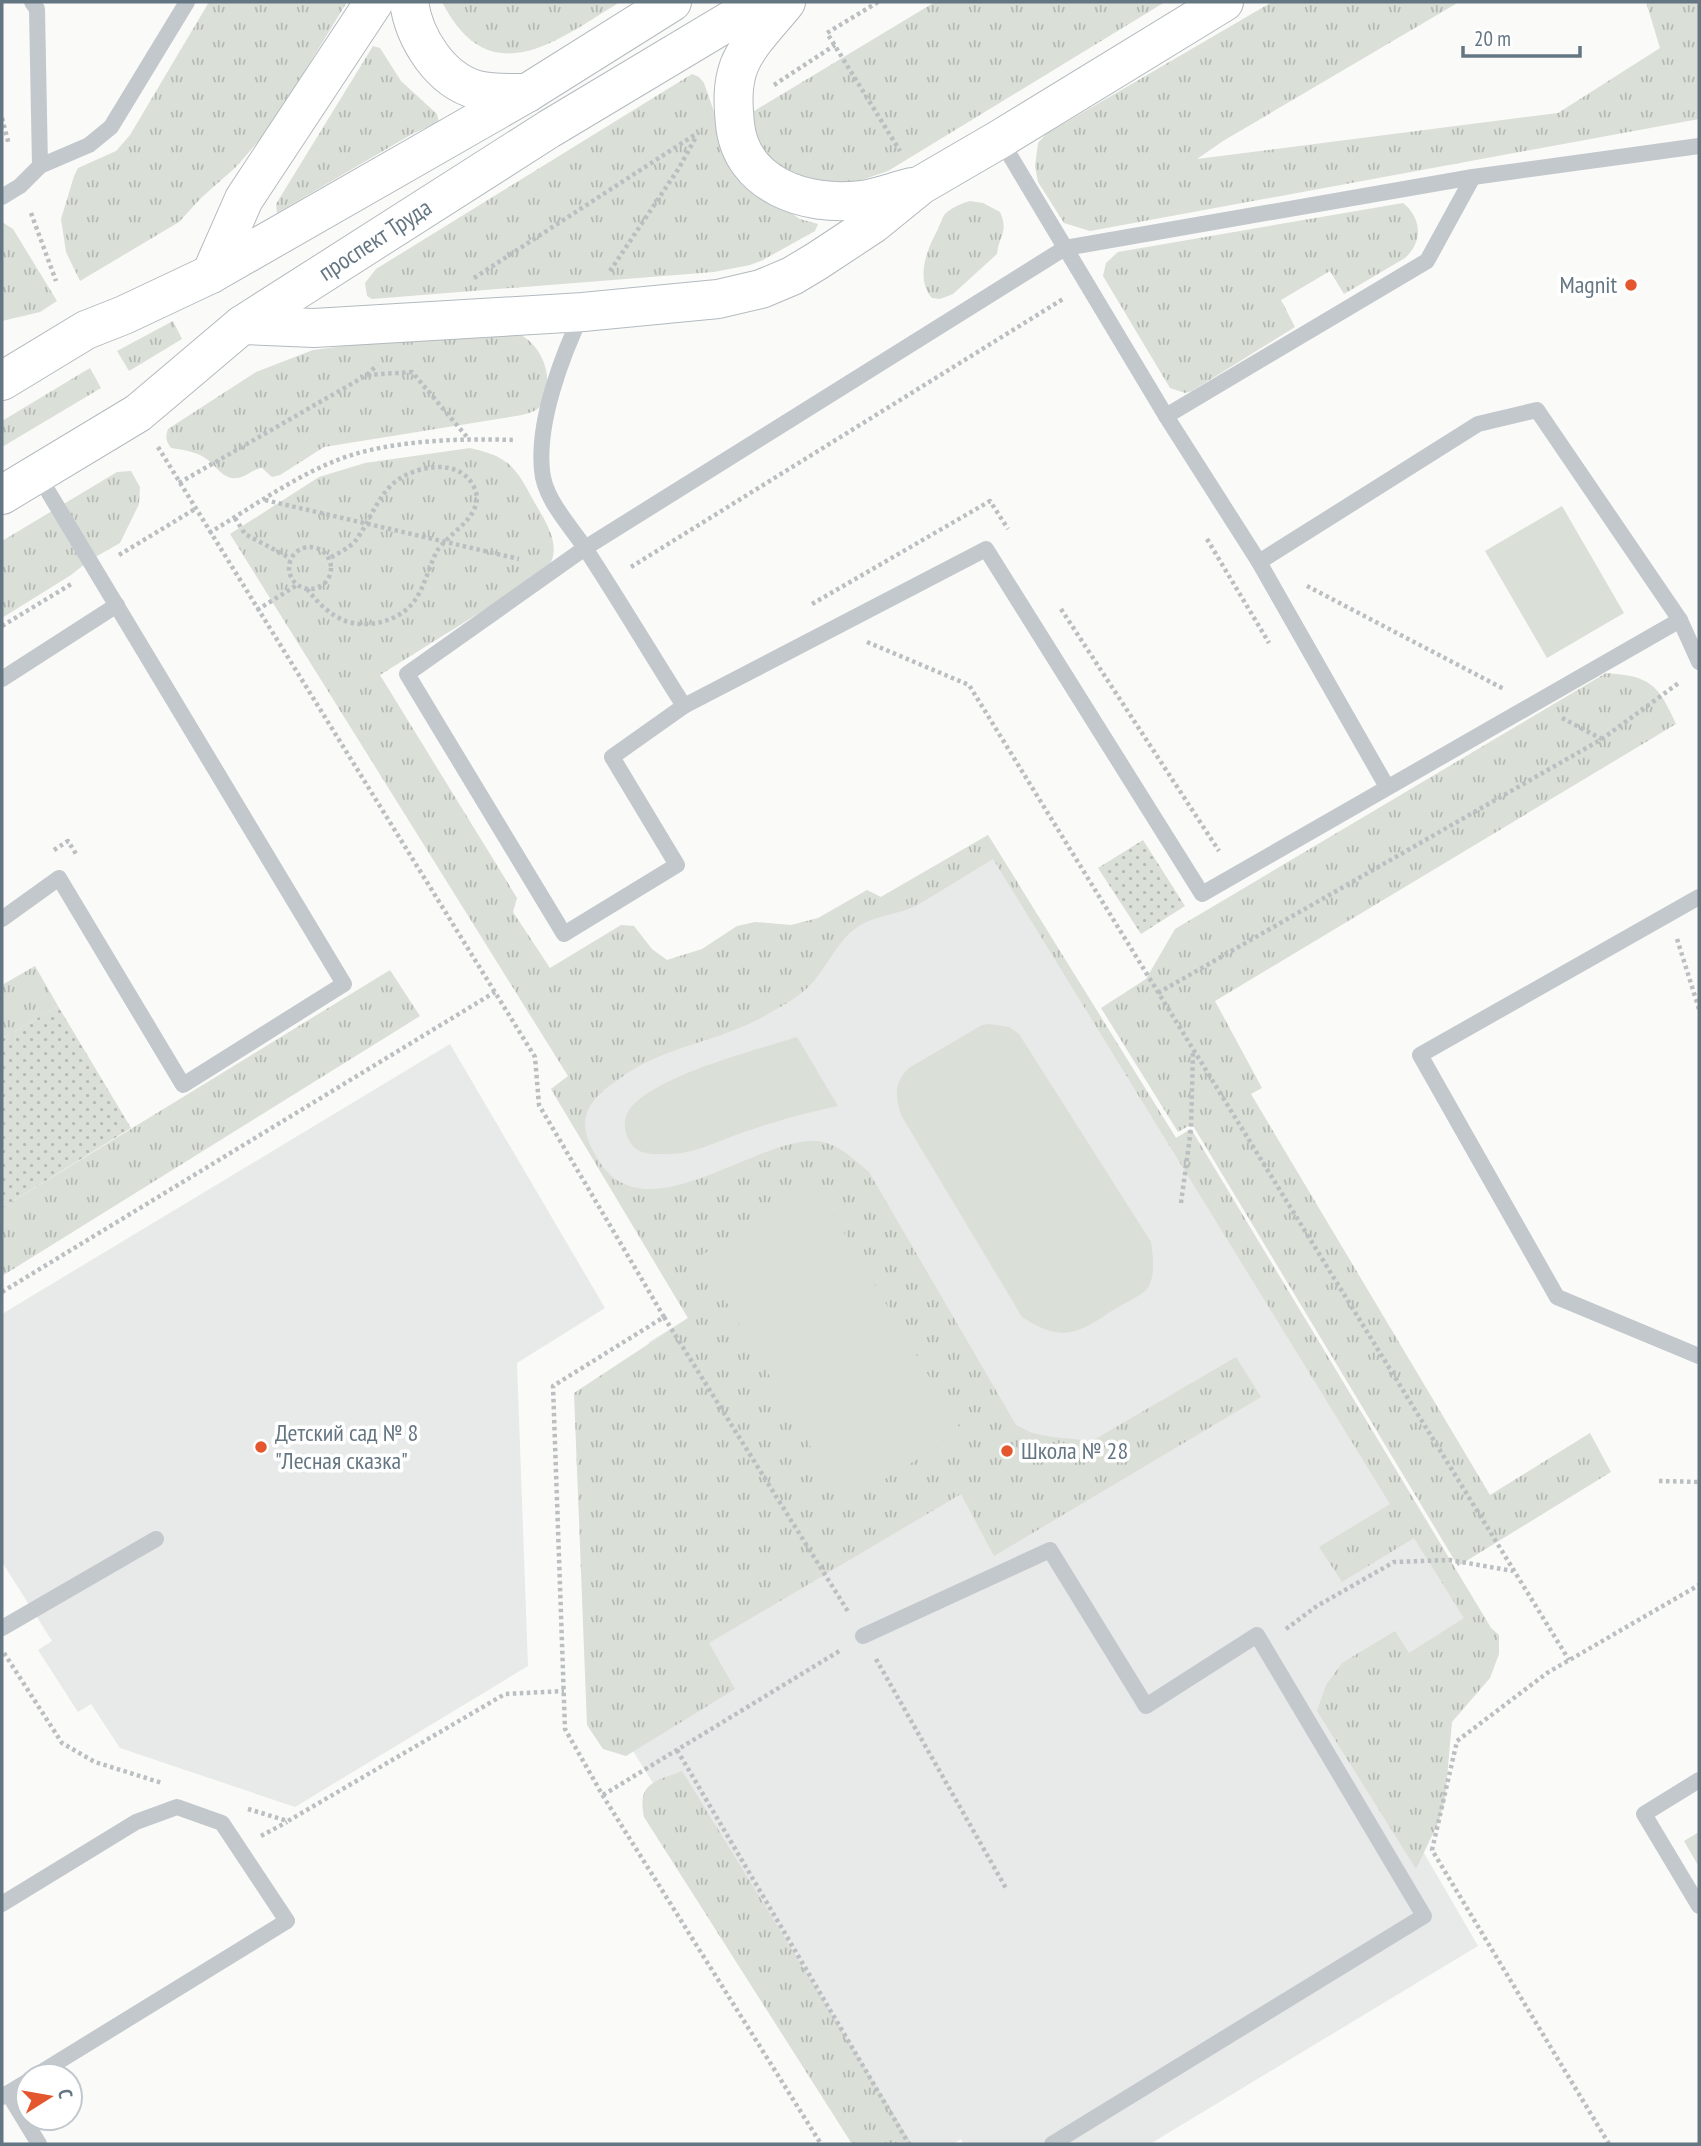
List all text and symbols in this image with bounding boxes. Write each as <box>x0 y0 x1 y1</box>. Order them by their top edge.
scale bar <box>1463 14 1580 58</box>
text: 20 m <box>1474 25 1511 52</box>
street label: проспект Труда <box>312 192 437 288</box>
place label: Magnit <box>1559 269 1617 300</box>
marker: Magnit <box>1623 277 1639 293</box>
place label: Детский сад № 8 "Лесная сказка" <box>275 1417 418 1476</box>
place label: Школа № 28 <box>1021 1435 1128 1466</box>
marker: Детский сад № 8 "Лесная сказка" <box>253 1439 269 1455</box>
marker: Школа № 28 <box>999 1443 1015 1459</box>
north arrow <box>14 2062 84 2132</box>
text: С <box>53 2087 78 2101</box>

